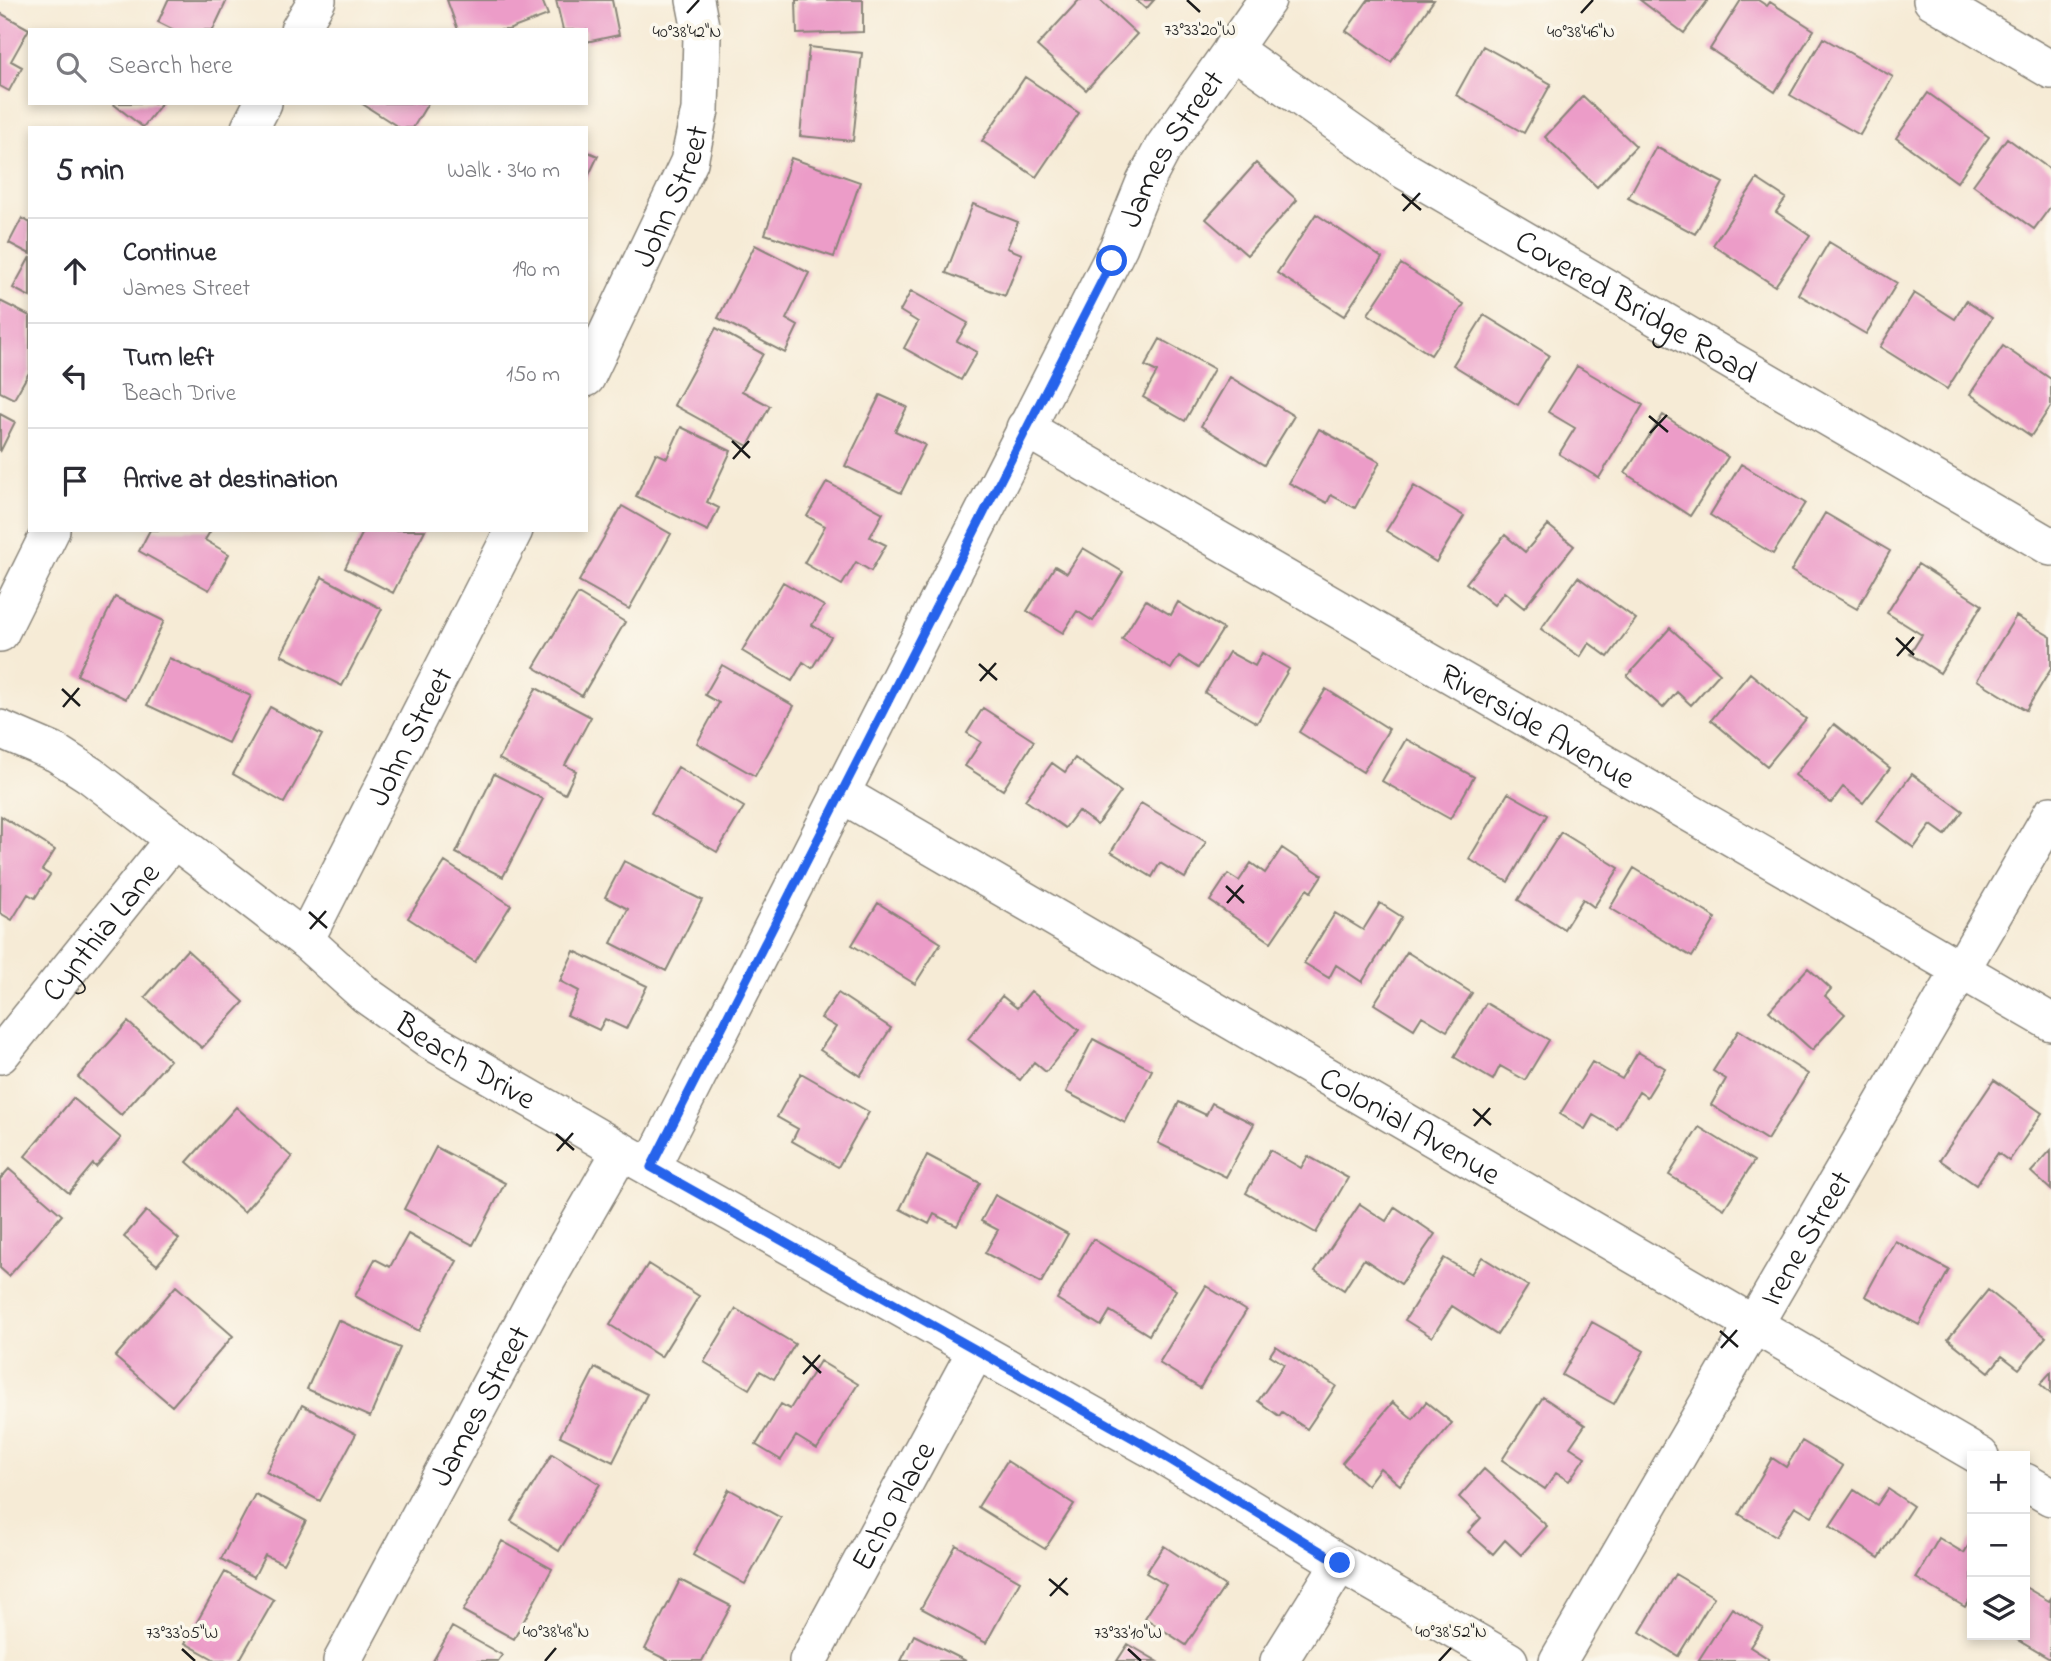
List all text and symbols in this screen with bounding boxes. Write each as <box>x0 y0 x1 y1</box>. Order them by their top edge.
text: 73°33'20"W <box>1164 18 1236 44</box>
text: 40°38'42"N <box>653 20 721 46</box>
text: 40°38'46"N <box>1547 20 1615 46</box>
search box <box>28 28 588 105</box>
icon: search <box>52 48 90 86</box>
text: Search here <box>108 48 233 86</box>
street label: James Street <box>1109 61 1238 235</box>
street label: John Street <box>622 121 723 276</box>
text: 5 min <box>56 150 124 194</box>
text: Walk · 340 m <box>447 155 560 188</box>
street label: Covered Bridge Road <box>1505 220 1765 398</box>
text: Continue <box>123 235 216 273</box>
route start <box>1096 245 1127 276</box>
icon: ahead <box>56 252 94 290</box>
text: 190 m <box>512 254 560 287</box>
text: James Street <box>123 273 250 306</box>
text: Turn left <box>123 340 214 378</box>
icon: left <box>56 357 94 395</box>
text: 150 m <box>506 359 560 392</box>
text: Beach Drive <box>123 378 236 411</box>
icon: arrive <box>56 462 94 500</box>
text: Arrive at destination <box>123 462 338 500</box>
street label: Riverside Avenue <box>1430 653 1644 804</box>
street label: John Street <box>357 659 467 816</box>
street label: Cynthia Lane <box>32 853 174 1013</box>
street label: Beach Drive <box>383 1002 544 1124</box>
street label: Colonial Avenue <box>1309 1056 1509 1200</box>
street label: Irene Street <box>1750 1162 1866 1316</box>
street label: James Street <box>420 1318 545 1496</box>
street label: Echo Place <box>841 1433 950 1580</box>
map controls <box>1967 1451 2030 1640</box>
button: + <box>1967 1451 2030 1514</box>
button: − <box>1967 1514 2030 1577</box>
route end <box>1324 1547 1355 1578</box>
button: layers <box>1967 1577 2030 1640</box>
text: 40°38'48"N <box>523 1620 589 1646</box>
text: 40°38'52"N <box>1415 1620 1487 1646</box>
text: 73°33'05"W <box>146 1621 218 1647</box>
text: 73°33'10"W <box>1094 1621 1162 1647</box>

